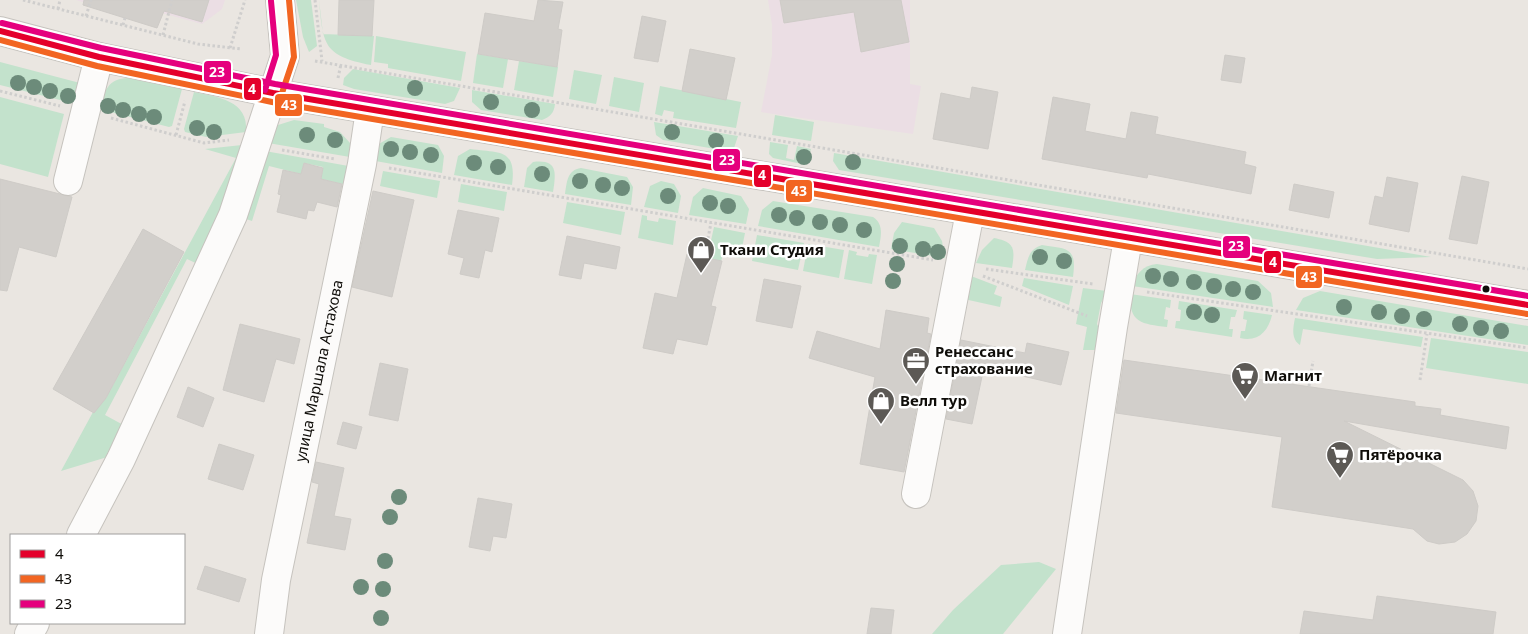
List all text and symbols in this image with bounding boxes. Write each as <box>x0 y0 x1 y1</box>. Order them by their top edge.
line badge: 23 <box>203 60 232 84</box>
text: 23 <box>209 62 225 81</box>
line badge: 4 <box>243 77 262 101</box>
text: 4 <box>248 79 256 98</box>
line badge: 43 <box>274 93 303 117</box>
text: 43 <box>281 95 297 114</box>
line badge: 23 <box>712 148 741 172</box>
text: 23 <box>719 150 735 169</box>
line badge: 4 <box>753 164 772 188</box>
text: 4 <box>758 165 766 184</box>
line badge: 43 <box>785 179 813 203</box>
text: 43 <box>791 181 807 200</box>
shop icon: Ткани Студия <box>686 235 716 274</box>
line badge: 23 <box>1222 235 1251 259</box>
text: 23 <box>1228 236 1244 255</box>
place label: Ткани Студия <box>720 239 824 259</box>
line badge: 4 <box>1263 250 1282 274</box>
text: 4 <box>1269 252 1277 271</box>
line badge: 43 <box>1295 265 1323 289</box>
text: 43 <box>1301 267 1317 286</box>
street label: улица Маршала Астахова <box>290 278 347 463</box>
unlabelled marker <box>1481 284 1491 294</box>
place label: Ренессанс страхование <box>935 341 1033 378</box>
office icon: Ренессанс страхование <box>901 346 931 385</box>
supermarket icon: Магнит <box>1230 361 1260 400</box>
place label: Магнит <box>1264 365 1322 385</box>
shop icon: Велл тур <box>866 386 896 425</box>
place label: Велл тур <box>900 390 967 410</box>
supermarket icon: Пятёрочка <box>1325 440 1355 479</box>
place label: Пятёрочка <box>1359 444 1442 464</box>
legend <box>10 534 185 624</box>
text: 4 <box>55 543 64 563</box>
text: 43 <box>55 568 72 588</box>
text: 23 <box>55 593 72 613</box>

